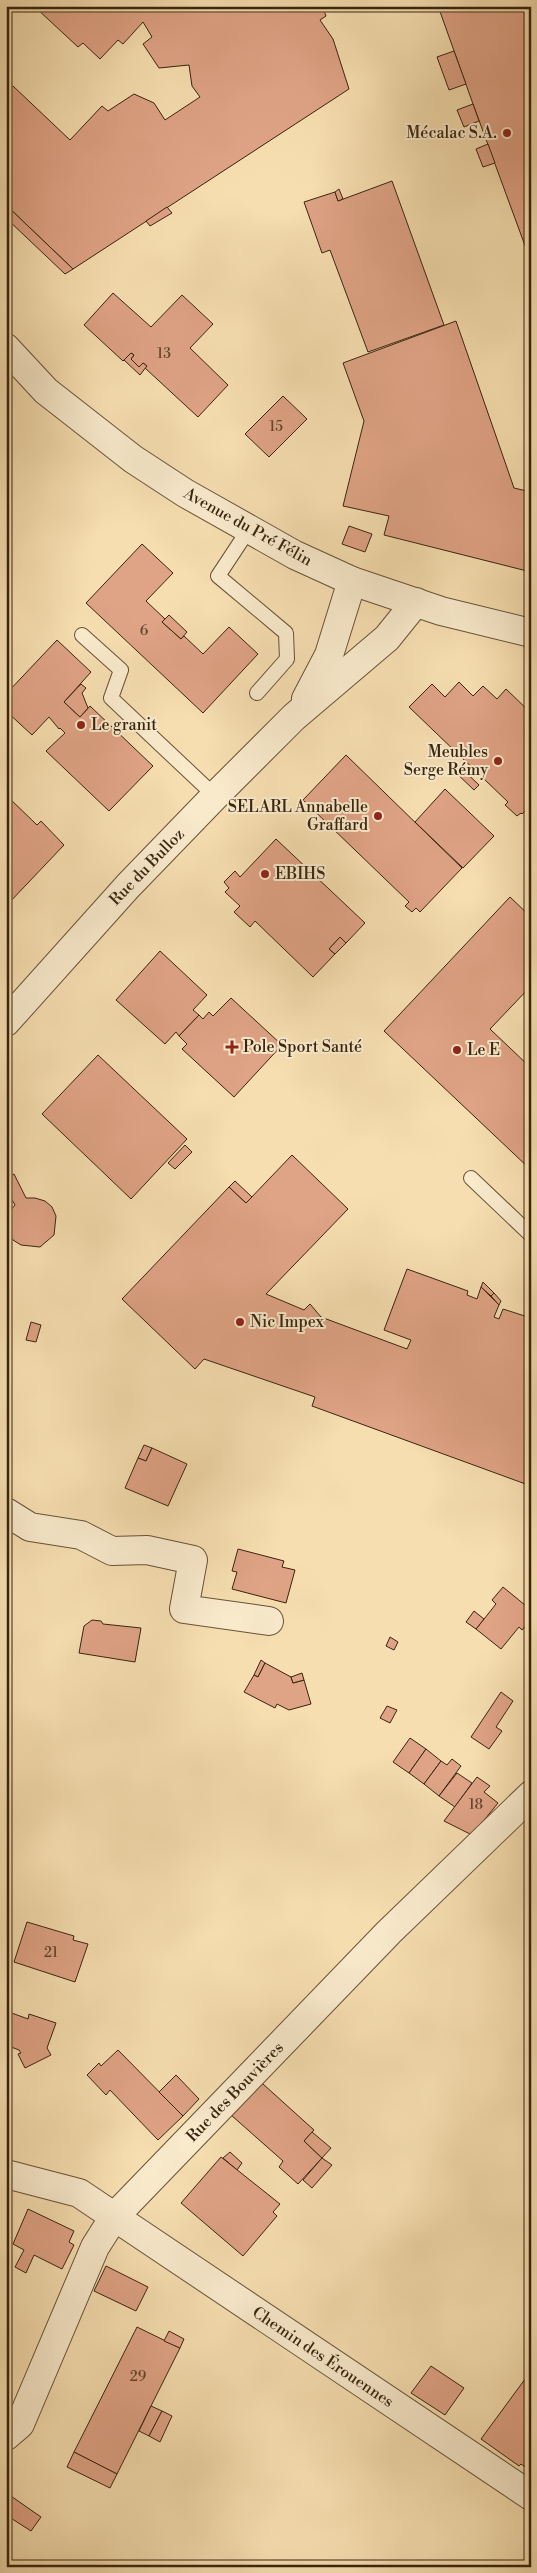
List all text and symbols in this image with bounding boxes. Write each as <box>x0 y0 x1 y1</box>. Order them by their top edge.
place label: Mécalac S.A. <box>406 123 497 143</box>
marker: Mécalac S.A. <box>501 127 513 139</box>
house number: 13 <box>157 345 171 363</box>
house number: 15 <box>269 418 283 436</box>
street label: Avenue du Pré Félin <box>179 483 316 571</box>
house number: 6 <box>140 622 149 640</box>
place label: Le granit <box>91 715 157 735</box>
marker: Le granit <box>75 719 87 731</box>
place label: Meubles Serge Rémy <box>404 742 488 780</box>
marker: Meubles Serge Rémy <box>492 755 504 767</box>
place label: SELARL Annabelle Graffard <box>228 797 368 835</box>
marker: SELARL Annabelle Graffard <box>372 810 384 822</box>
street label: Rue du Bulloz <box>105 824 189 910</box>
place label: EBIHS <box>275 864 325 884</box>
marker: EBIHS <box>259 868 271 880</box>
place label: Pole Sport Santé <box>243 1037 362 1057</box>
marker: Pole Sport Santé <box>225 1040 239 1054</box>
place label: Le E <box>467 1040 500 1060</box>
marker: Le E <box>451 1044 463 1056</box>
place label: Nic Impex <box>250 1312 325 1332</box>
marker: Nic Impex <box>234 1316 246 1328</box>
house number: 18 <box>469 1796 483 1814</box>
house number: 21 <box>44 1944 58 1962</box>
street label: Rue des Bouvières <box>182 2038 288 2146</box>
street label: Chemin des Érouennes <box>248 2301 399 2412</box>
house number: 29 <box>130 2368 146 2386</box>

